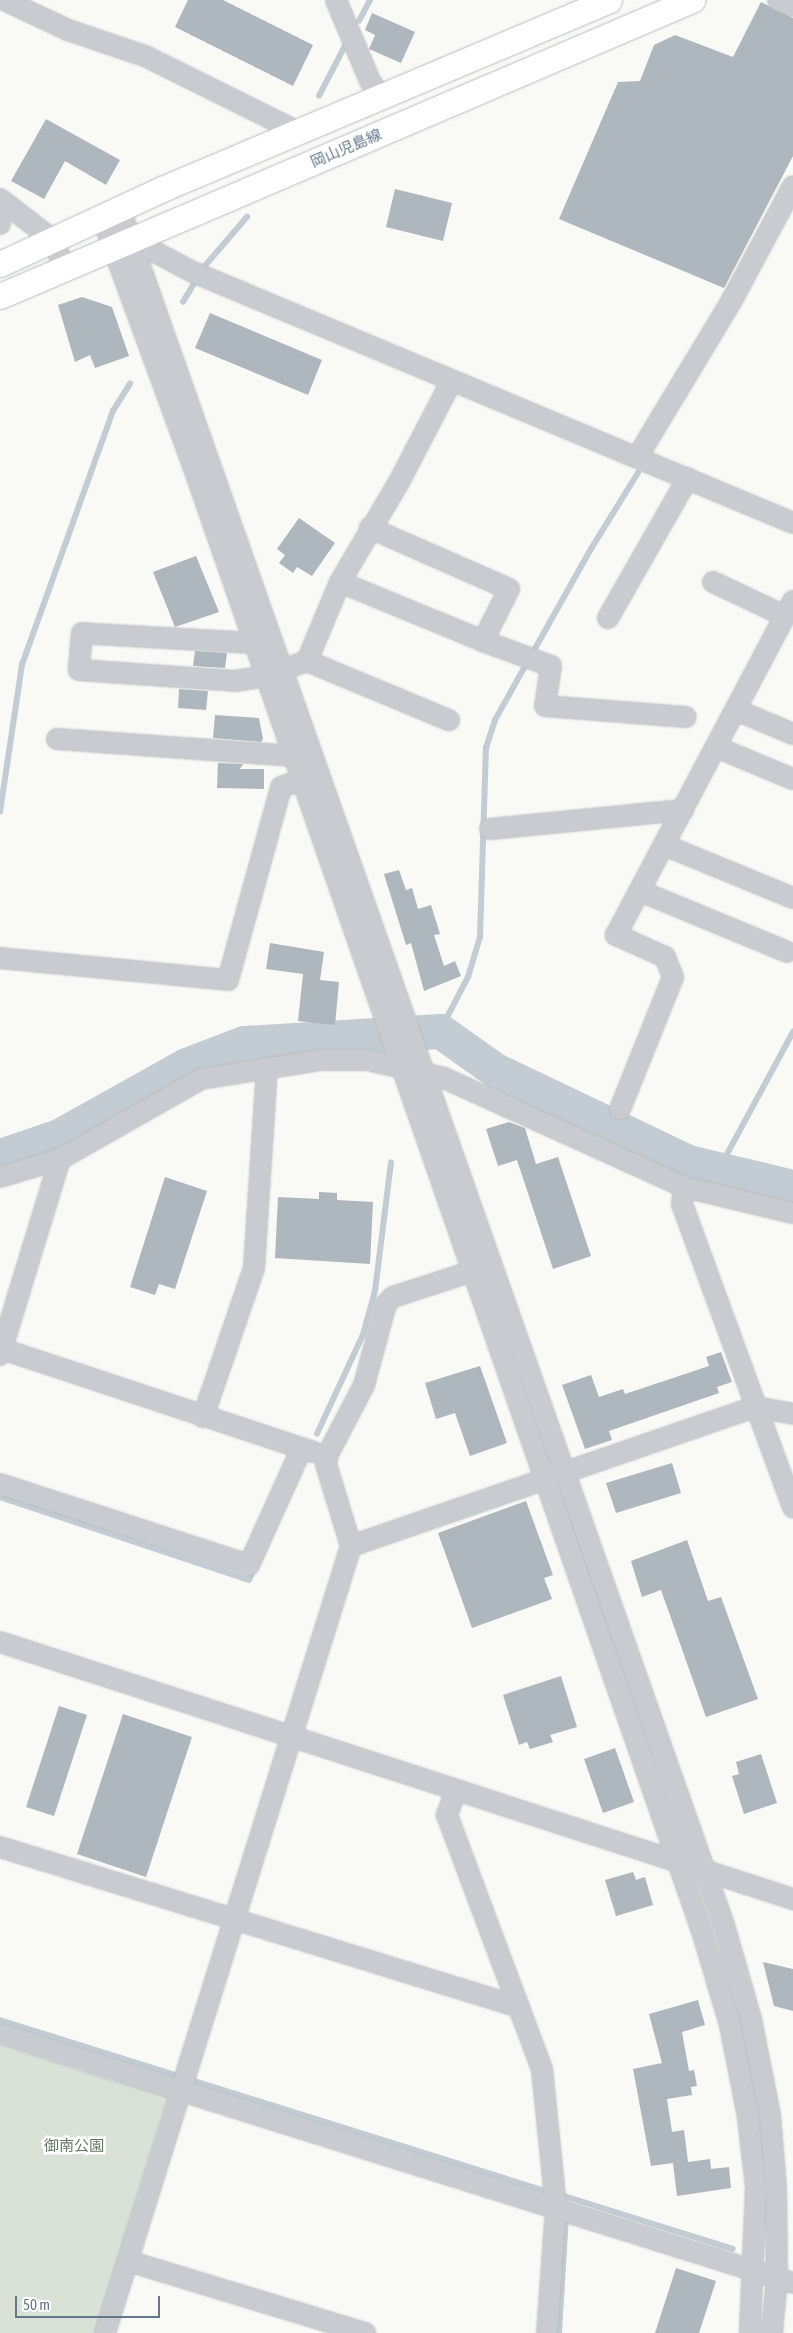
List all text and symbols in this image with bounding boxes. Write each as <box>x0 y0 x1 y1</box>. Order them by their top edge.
street label: 岡山児島線 <box>308 125 384 171</box>
park label: 御南公園 <box>44 2137 104 2155</box>
scale bar <box>18 2286 162 2318</box>
text: 50 m <box>23 2296 50 2313</box>

